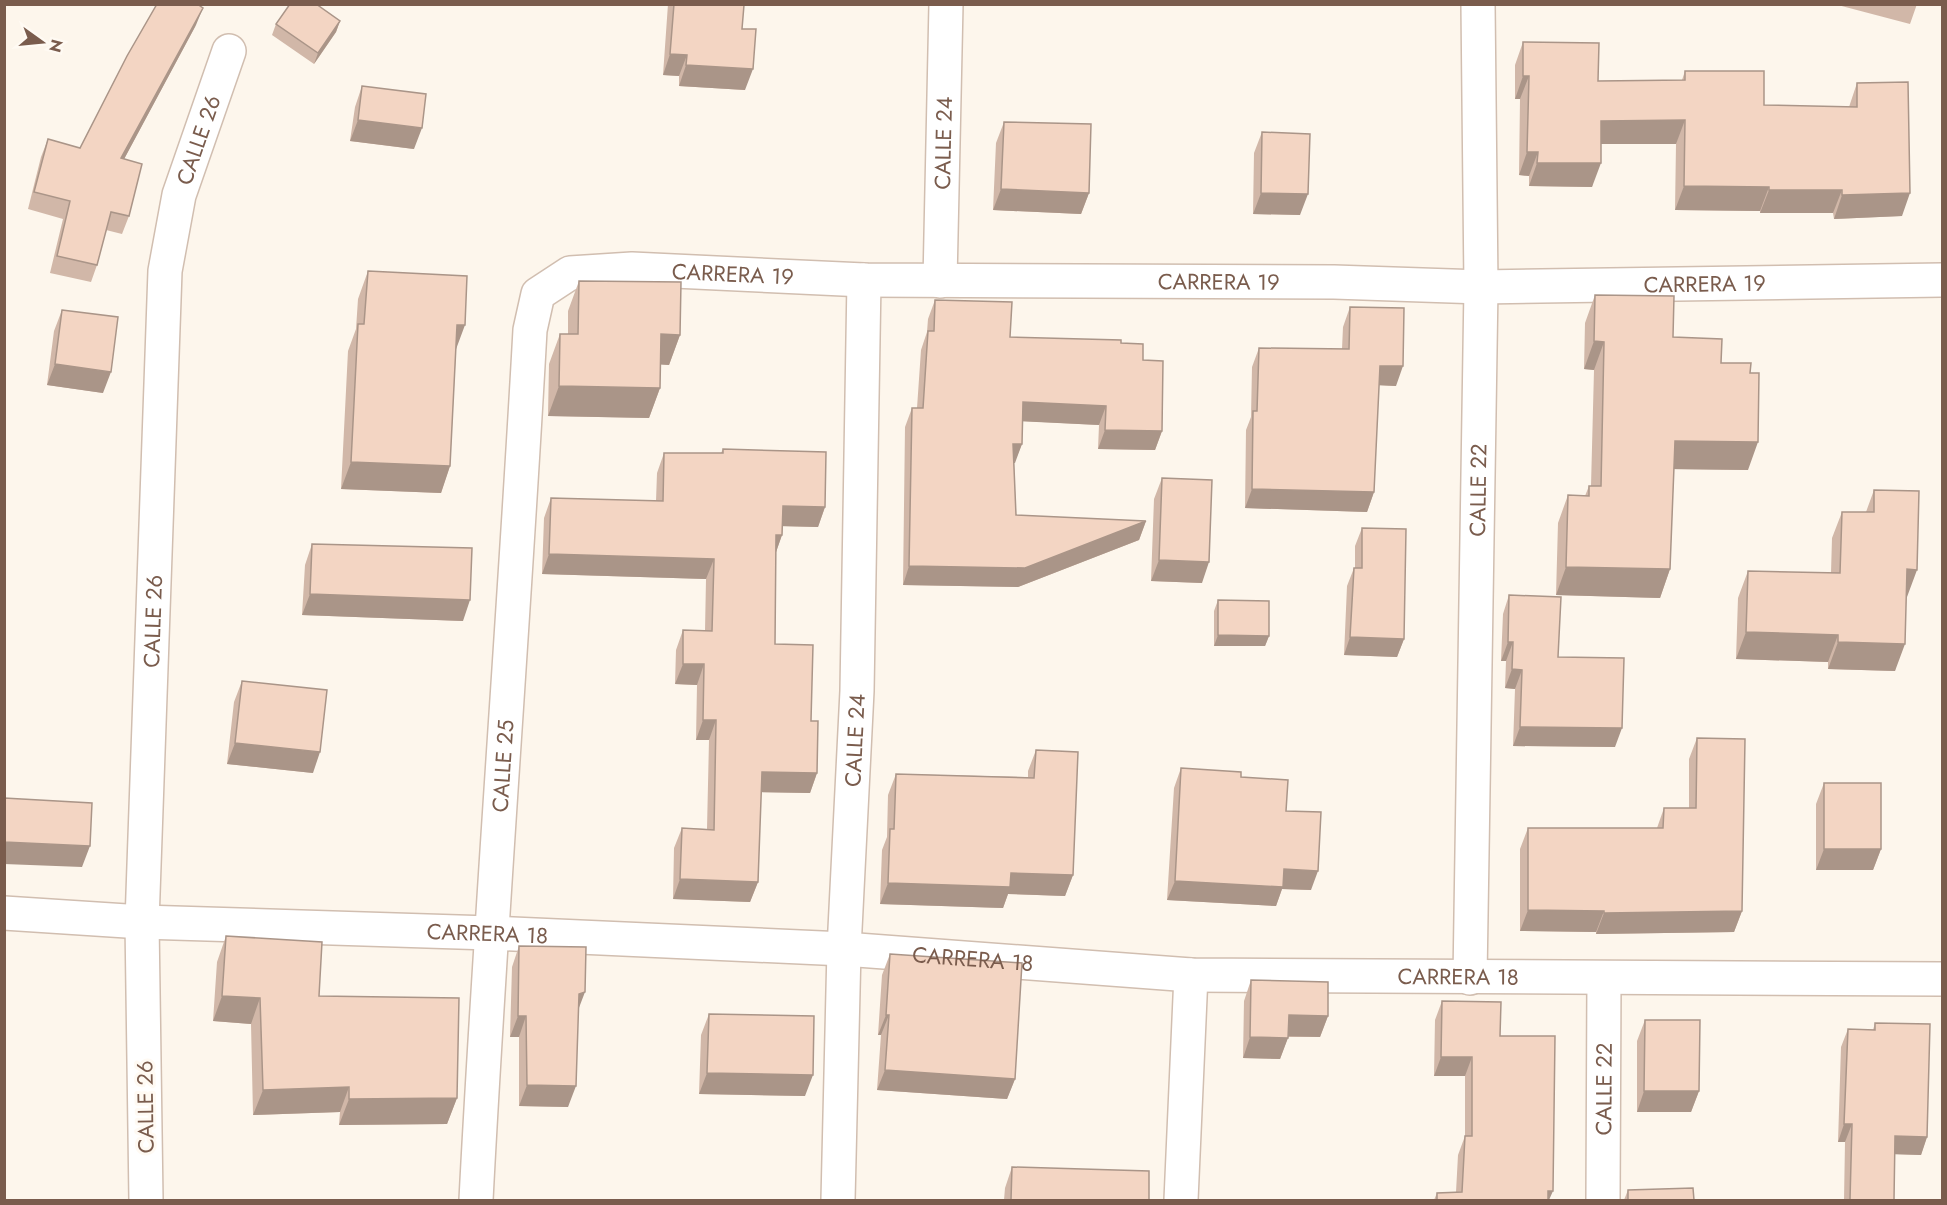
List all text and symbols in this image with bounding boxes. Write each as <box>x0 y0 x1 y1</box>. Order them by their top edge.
north arrow <box>12 12 72 72</box>
text: N <box>43 37 69 55</box>
street label: CALLE 26 <box>168 91 228 189</box>
street label: CALLE 24 <box>926 96 960 190</box>
street label: CARRERA 19 <box>671 255 795 293</box>
street label: CARRERA 19 <box>1158 265 1280 298</box>
street label: CARRERA 19 <box>1643 267 1766 301</box>
street label: CALLE 22 <box>1461 443 1495 537</box>
street label: CALLE 26 <box>135 574 170 668</box>
street label: CALLE 24 <box>836 693 873 788</box>
street label: CALLE 25 <box>484 718 522 813</box>
street label: CARRERA 18 <box>426 915 549 952</box>
street label: CARRERA 18 <box>911 938 1035 979</box>
street label: CARRERA 18 <box>1397 960 1519 993</box>
street label: CALLE 22 <box>1587 1042 1620 1136</box>
street label: CALLE 26 <box>128 1060 162 1154</box>

